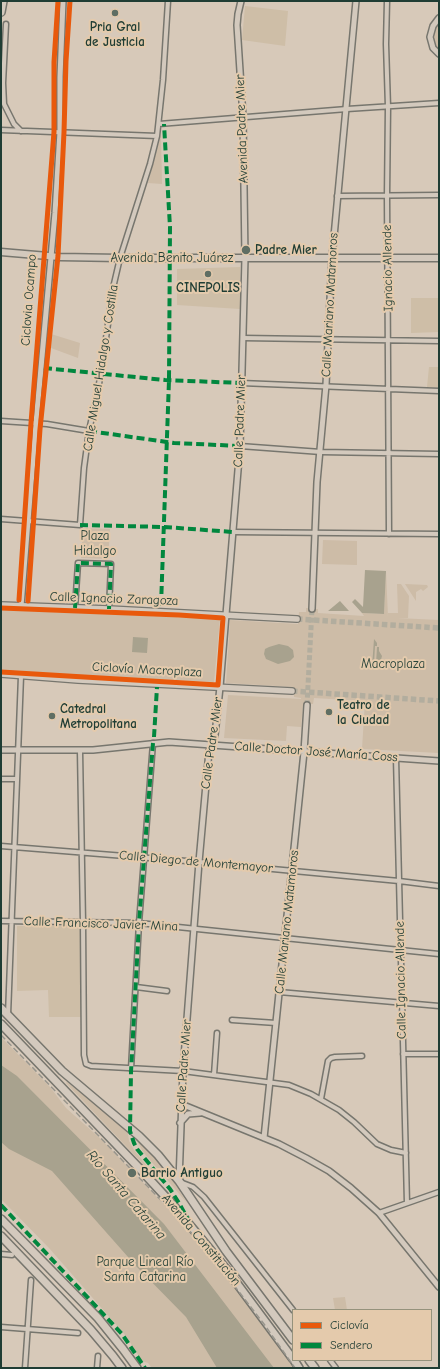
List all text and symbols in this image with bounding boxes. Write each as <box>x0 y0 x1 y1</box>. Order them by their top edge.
marker: Pria Gral de Justicia <box>110 8 120 18</box>
place label: Pria Gral de Justicia <box>85 19 145 50</box>
street label: Avenida Padre Mier <box>232 74 252 184</box>
street label: Ignacio Allende <box>379 225 397 311</box>
street label: Calle Mariano Matamoros <box>318 232 342 378</box>
place label: Padre Mier <box>255 242 317 258</box>
marker: Padre Mier <box>240 244 252 256</box>
street label: Avenida Benito Juárez <box>111 250 233 266</box>
street label: Ciclovia Ocampo <box>18 254 40 346</box>
marker: CINEPOLIS <box>203 269 213 279</box>
place label: CINEPOLIS <box>176 280 240 296</box>
street label: Calle Miguel Hidalgo y Costilla <box>80 284 122 452</box>
street label: Calle Padre Mier <box>231 374 249 468</box>
park label: Plaza Hidalgo <box>74 528 116 559</box>
street label: Calle Ignacio Zaragoza <box>49 589 179 609</box>
park label: Macroplaza <box>361 656 425 672</box>
street label: Ciclovía Macroplaza <box>91 659 203 681</box>
street label: Calle Padre Mier <box>198 696 226 790</box>
place label: Teatro de la Ciudad <box>337 697 390 728</box>
place label: Catedral Metropolitana <box>60 701 137 732</box>
marker: Teatro de la Ciudad <box>324 707 334 717</box>
marker: Catedral Metropolitana <box>47 711 57 721</box>
street label: Calle Doctor José María Coss <box>234 739 398 765</box>
street label: Calle Diego de Montemayor <box>118 847 274 877</box>
street label: Calle Mariano Matamoros <box>272 849 302 995</box>
street label: Calle Francisco Javier Mina <box>24 914 178 934</box>
street label: Calle Ignacio Allende <box>392 921 410 1039</box>
street label: Calle Padre Mier <box>173 1019 195 1113</box>
water label: Río Santa Catarina <box>83 1147 169 1243</box>
place label: Barrio Antiguo <box>141 1165 223 1181</box>
marker: Barrio Antiguo <box>126 1167 138 1179</box>
street label: Avenida Constitución <box>158 1191 244 1289</box>
park label: Parque Lineal Río Santa Catarina <box>96 1254 194 1285</box>
legend <box>292 1309 432 1361</box>
text: Ciclovía <box>330 1318 369 1332</box>
text: Sendero <box>330 1338 373 1352</box>

